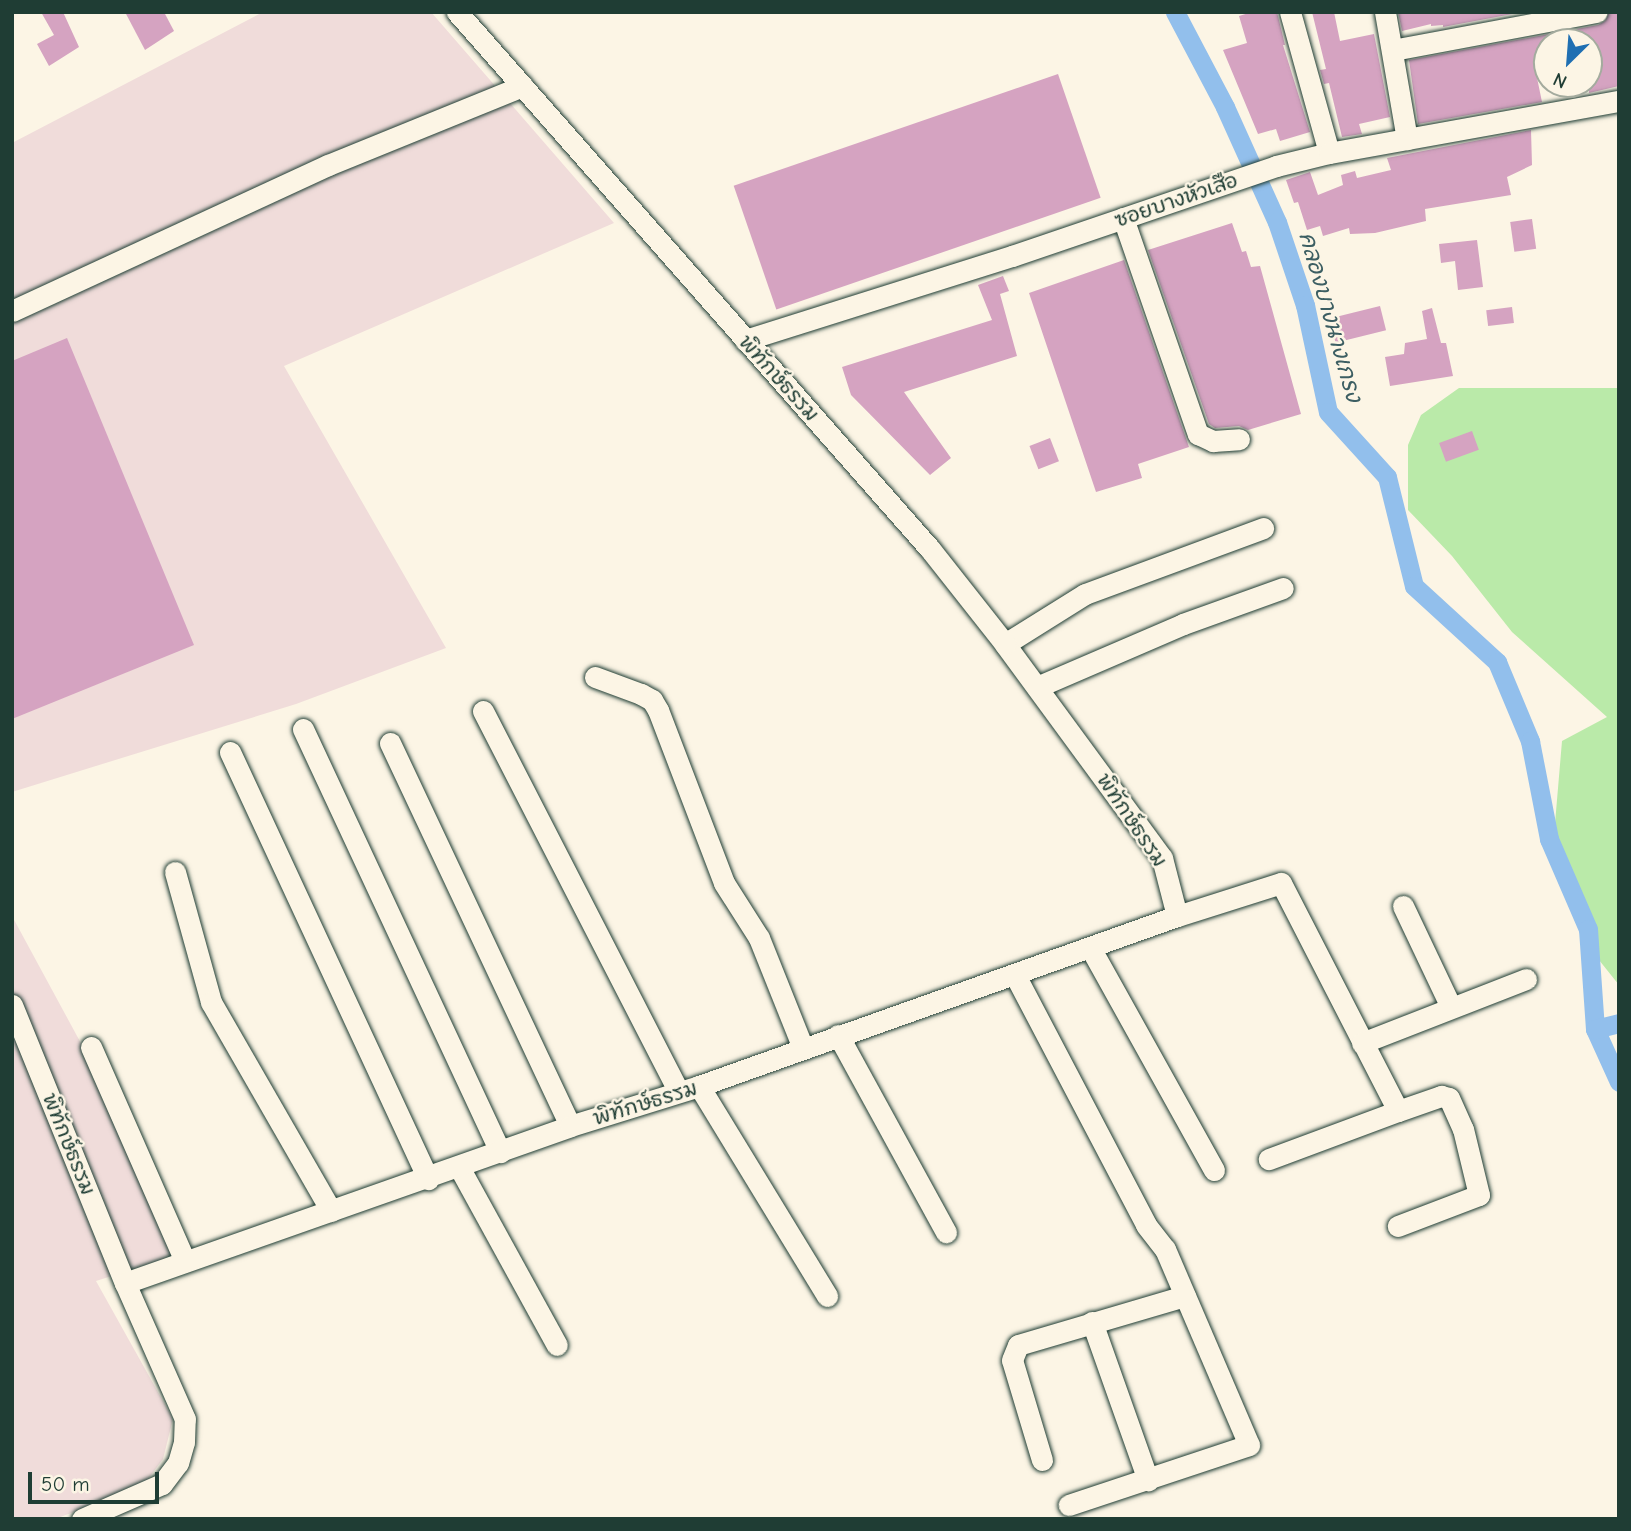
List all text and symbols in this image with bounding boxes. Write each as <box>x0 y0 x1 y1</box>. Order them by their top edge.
north arrow <box>1533 28 1603 98</box>
text: N <box>1550 68 1570 93</box>
street label: ซอยบางหัวเสือ <box>1111 167 1241 233</box>
water label: คลองบางนางเกรง <box>1293 229 1367 405</box>
street label: พิทักษ์ธรรม <box>734 329 824 427</box>
street label: พิทักษ์ธรรม <box>1091 768 1173 872</box>
street label: พิทักษ์ธรรม <box>590 1075 700 1131</box>
street label: พิทักษ์ธรรม <box>37 1089 101 1199</box>
scale bar <box>32 1458 163 1502</box>
text: 50 m <box>41 1472 90 1496</box>

